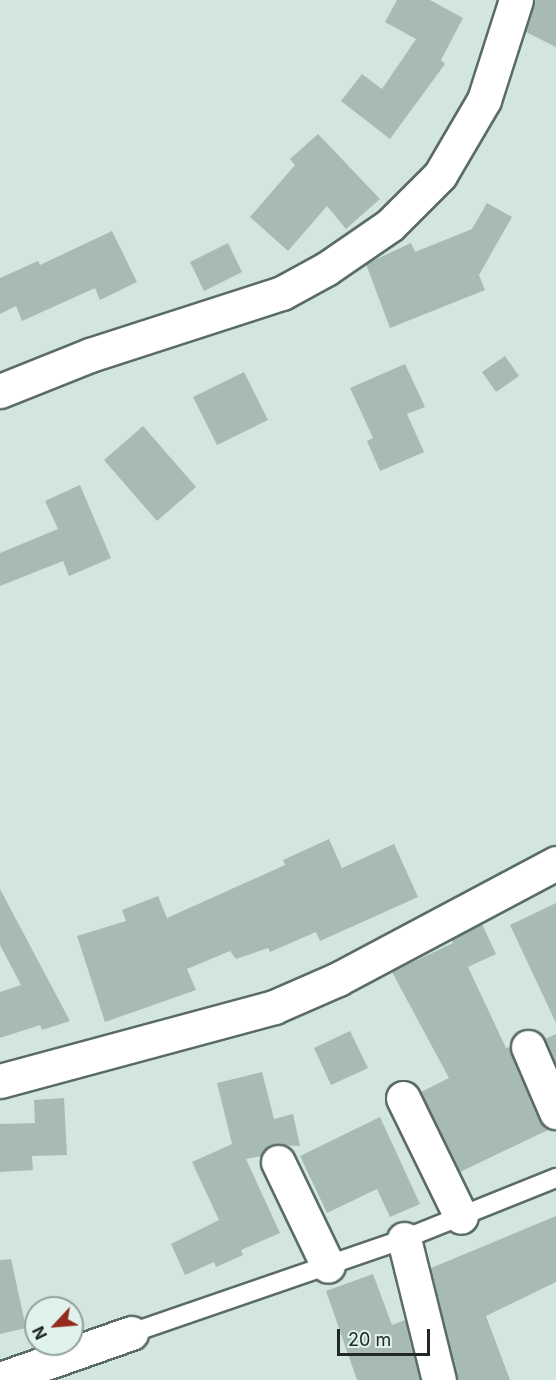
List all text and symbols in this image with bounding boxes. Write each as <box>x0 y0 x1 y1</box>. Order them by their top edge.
north arrow <box>24 1296 84 1356</box>
scale bar <box>340 1317 433 1355</box>
text: N <box>28 1323 51 1343</box>
text: 20 m <box>348 1329 391 1350</box>

